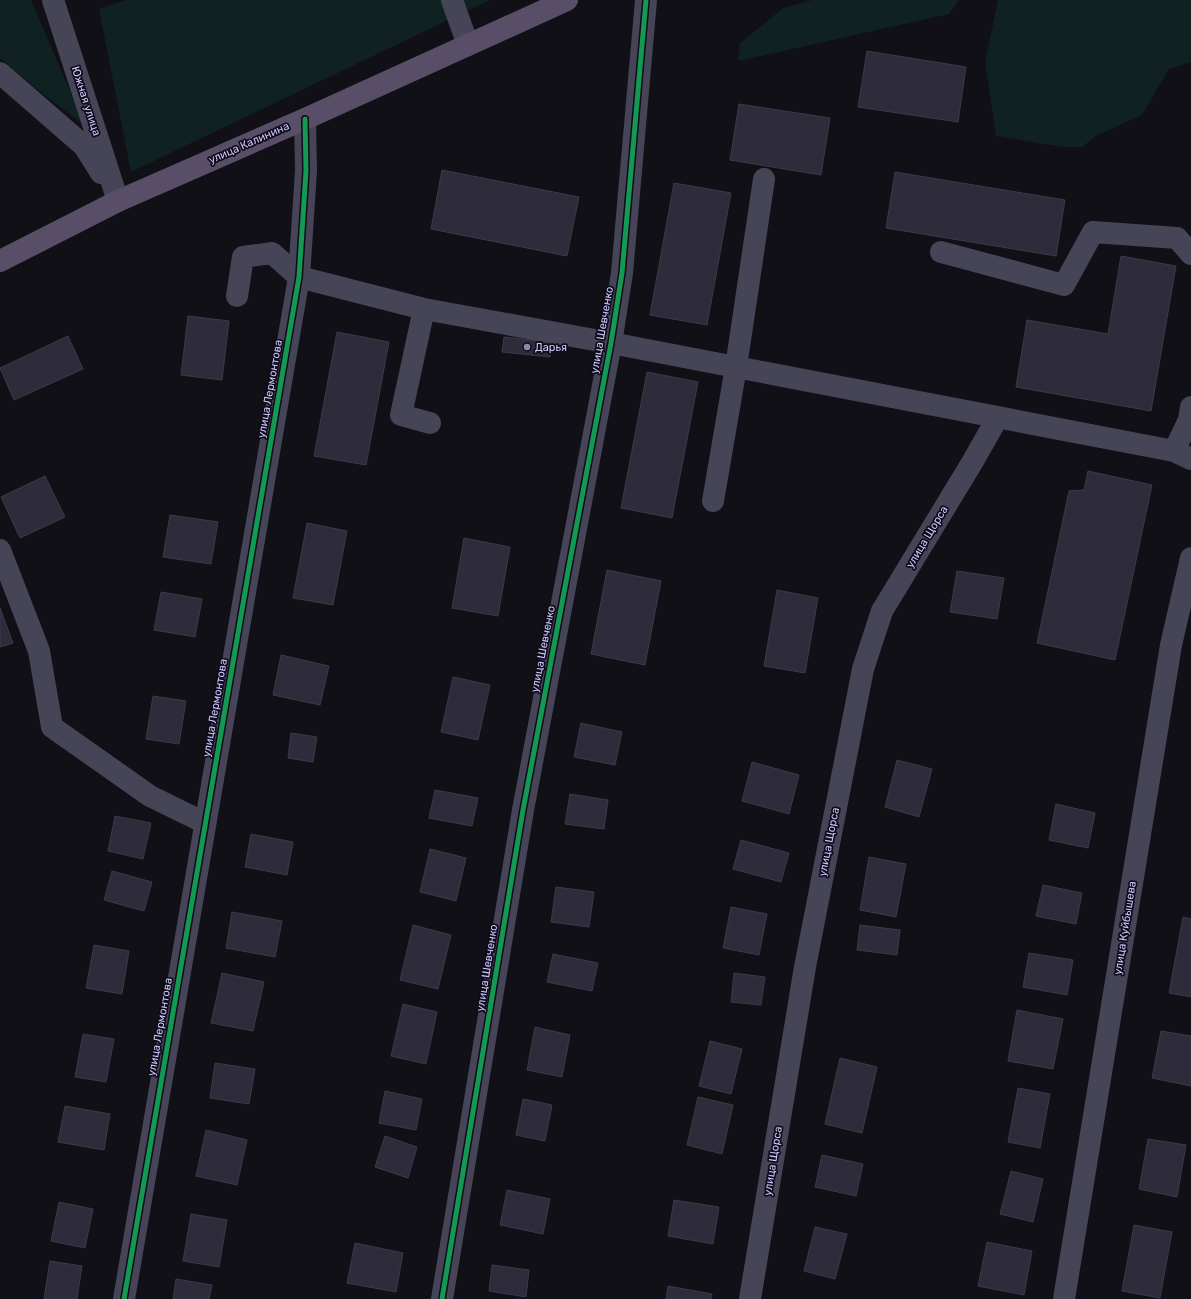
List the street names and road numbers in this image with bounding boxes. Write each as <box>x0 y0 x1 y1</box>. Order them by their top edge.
street label: Южная улица <box>69 65 103 137</box>
street label: улица Калинина <box>207 119 291 167</box>
street label: улица Шевченко <box>588 286 616 374</box>
street label: улица Лермонтова <box>255 339 285 439</box>
street label: улица Щорса <box>903 504 951 570</box>
street label: улица Шевченко <box>528 605 558 693</box>
street label: улица Лермонтова <box>200 658 230 758</box>
street label: улица Щорса <box>816 806 842 878</box>
street label: улица Куйбышева <box>1111 880 1139 976</box>
street label: улица Шевченко <box>474 923 500 1013</box>
street label: улица Лермонтова <box>145 977 175 1077</box>
street label: улица Щорса <box>761 1125 785 1197</box>

